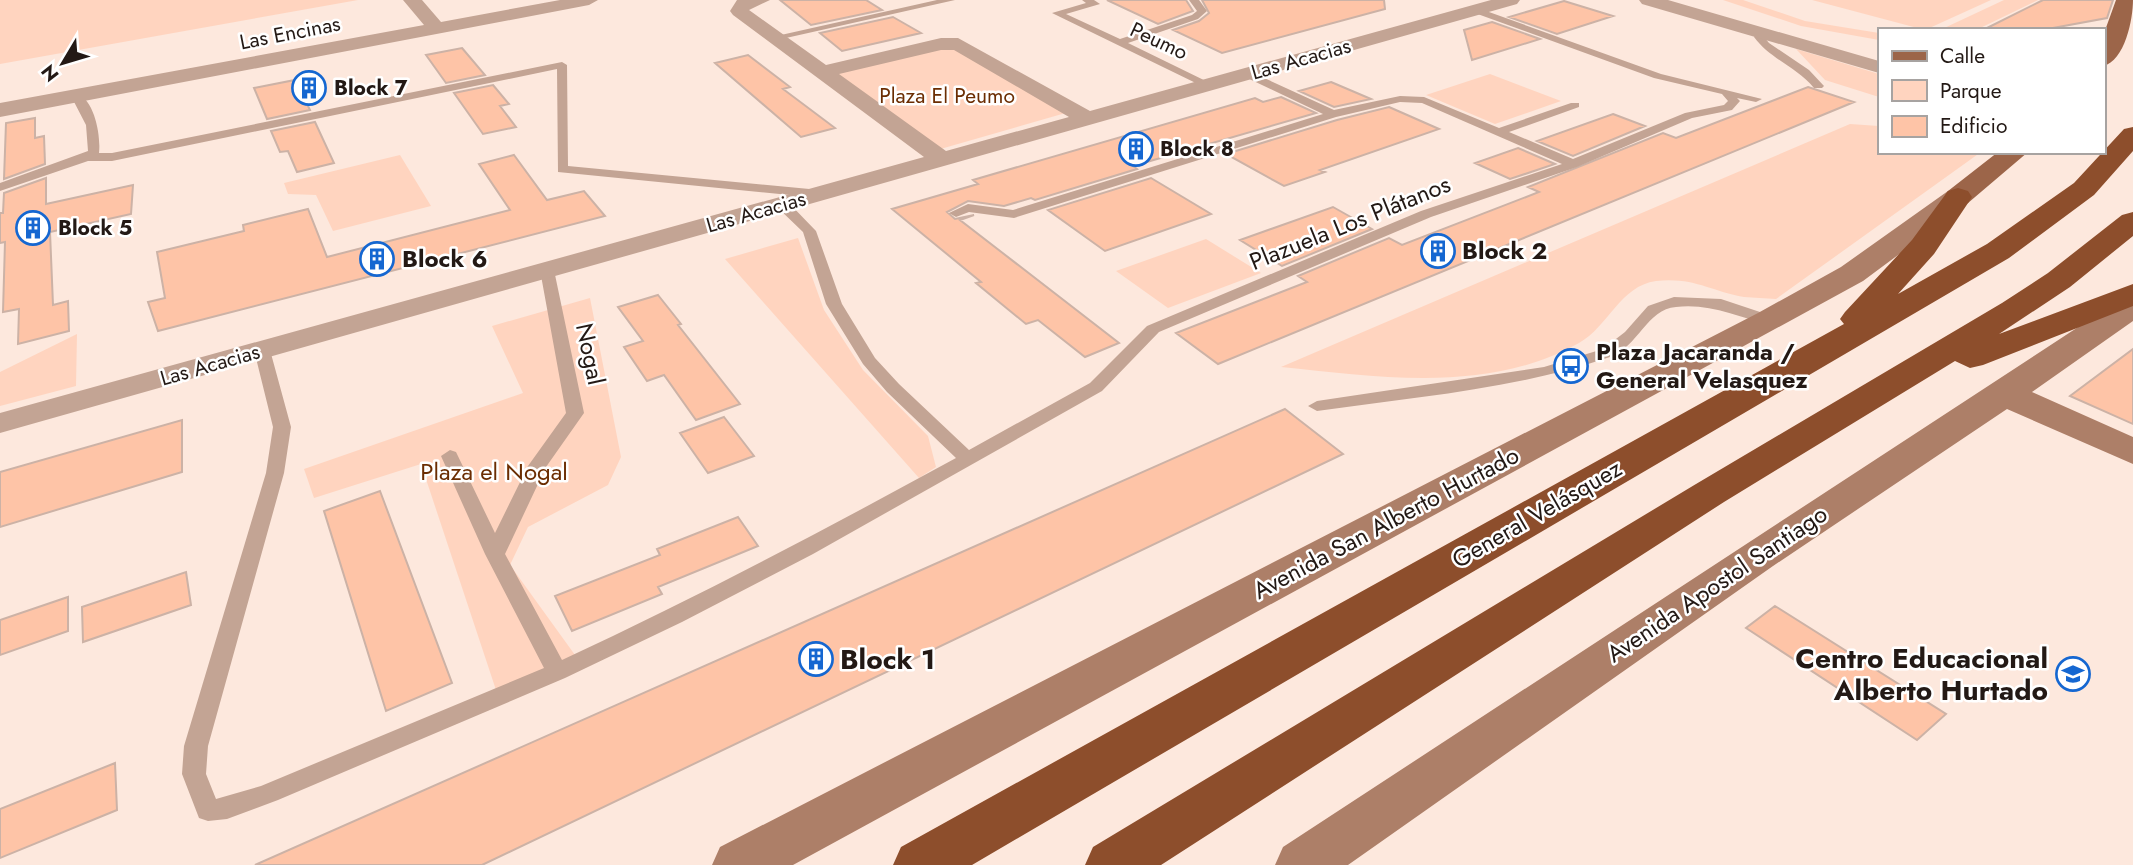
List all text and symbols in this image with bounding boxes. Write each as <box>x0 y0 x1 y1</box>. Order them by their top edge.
street label: Las Encinas <box>237 9 343 57</box>
street label: Peumo <box>1125 15 1193 67</box>
north arrow <box>28 28 98 98</box>
legend <box>1878 28 2105 154</box>
street label: Las Acacias <box>1248 30 1354 88</box>
text: Calle <box>1940 41 1985 71</box>
text: N <box>35 59 65 87</box>
building icon: Block 7 <box>290 69 328 107</box>
place label: Block 7 <box>334 73 408 103</box>
text: Parque <box>1940 76 2002 106</box>
park label: Plaza El Peumo <box>879 81 1015 111</box>
text: Edificio <box>1940 111 2007 141</box>
building icon: Block 8 <box>1117 130 1155 168</box>
place label: Block 8 <box>1160 134 1234 164</box>
street label: Plazuela Los Plátanos <box>1244 166 1456 279</box>
street label: Las Acacias <box>703 183 809 241</box>
building icon: Block 5 <box>14 209 52 247</box>
place label: Block 5 <box>58 213 132 243</box>
building icon: Block 2 <box>1419 232 1457 270</box>
place label: Block 2 <box>1462 233 1547 268</box>
building icon: Block 6 <box>358 240 396 278</box>
place label: Block 6 <box>402 241 488 276</box>
street label: Nogal <box>567 320 614 388</box>
place label: Plaza Jacaranda / General Velasquez <box>1596 334 1808 397</box>
street label: Las Acacias <box>157 336 263 394</box>
bus stop icon: Plaza Jacaranda / General Velasquez <box>1552 347 1590 385</box>
street label: Avenida San Alberto Hurtado <box>1247 437 1525 608</box>
street label: General Velásquez <box>1445 451 1628 576</box>
park label: Plaza el Nogal <box>420 454 568 489</box>
street label: Avenida Apostol Santiago <box>1599 496 1834 671</box>
place label: Centro Educacional Alberto Hurtado <box>1795 638 2048 711</box>
place label: Block 1 <box>840 639 935 680</box>
building icon: Block 1 <box>797 640 835 678</box>
school or university icon: Centro Educacional Alberto Hurtado <box>2054 655 2092 693</box>

